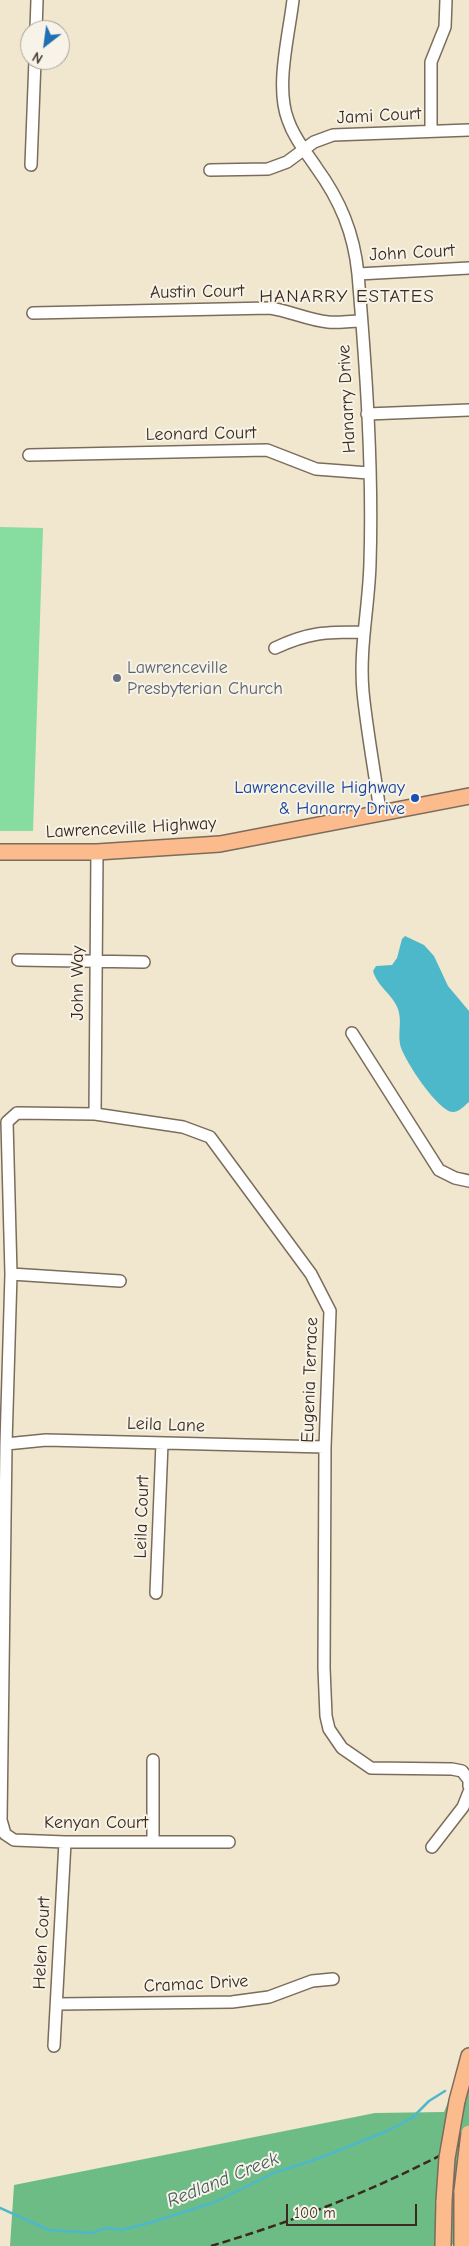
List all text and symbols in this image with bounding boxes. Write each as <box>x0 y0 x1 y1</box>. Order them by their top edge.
north arrow <box>20 20 70 70</box>
text: N <box>30 48 46 67</box>
street label: Jami Court <box>336 103 422 129</box>
street label: John Court <box>369 240 455 266</box>
street label: Austin Court <box>150 280 244 304</box>
district label: HANARRY ESTATES <box>257 286 437 308</box>
street label: Hanarry Drive <box>333 344 361 454</box>
street label: Leonard Court <box>145 422 257 446</box>
place label: Lawrenceville Presbyterian Church <box>127 657 283 700</box>
marker: Lawrenceville Presbyterian Church <box>111 672 123 684</box>
place label: Lawrenceville Highway & Hanarry Drive <box>234 777 405 820</box>
marker: Lawrenceville Highway & Hanarry Drive <box>409 792 421 804</box>
street label: Lawrenceville Highway <box>45 813 217 843</box>
street label: John Way <box>67 945 89 1021</box>
street label: Eugenia Terrace <box>297 1317 323 1443</box>
street label: Leila Lane <box>127 1413 205 1437</box>
street label: Leila Court <box>130 1475 154 1559</box>
street label: Kenyan Court <box>44 1812 148 1834</box>
street label: Helen Court <box>29 1896 55 1990</box>
street label: Cramac Drive <box>143 1970 249 1998</box>
water label: Redland Creek <box>164 2147 282 2213</box>
scale bar <box>289 2194 420 2226</box>
text: 100 m <box>294 2204 336 2222</box>

